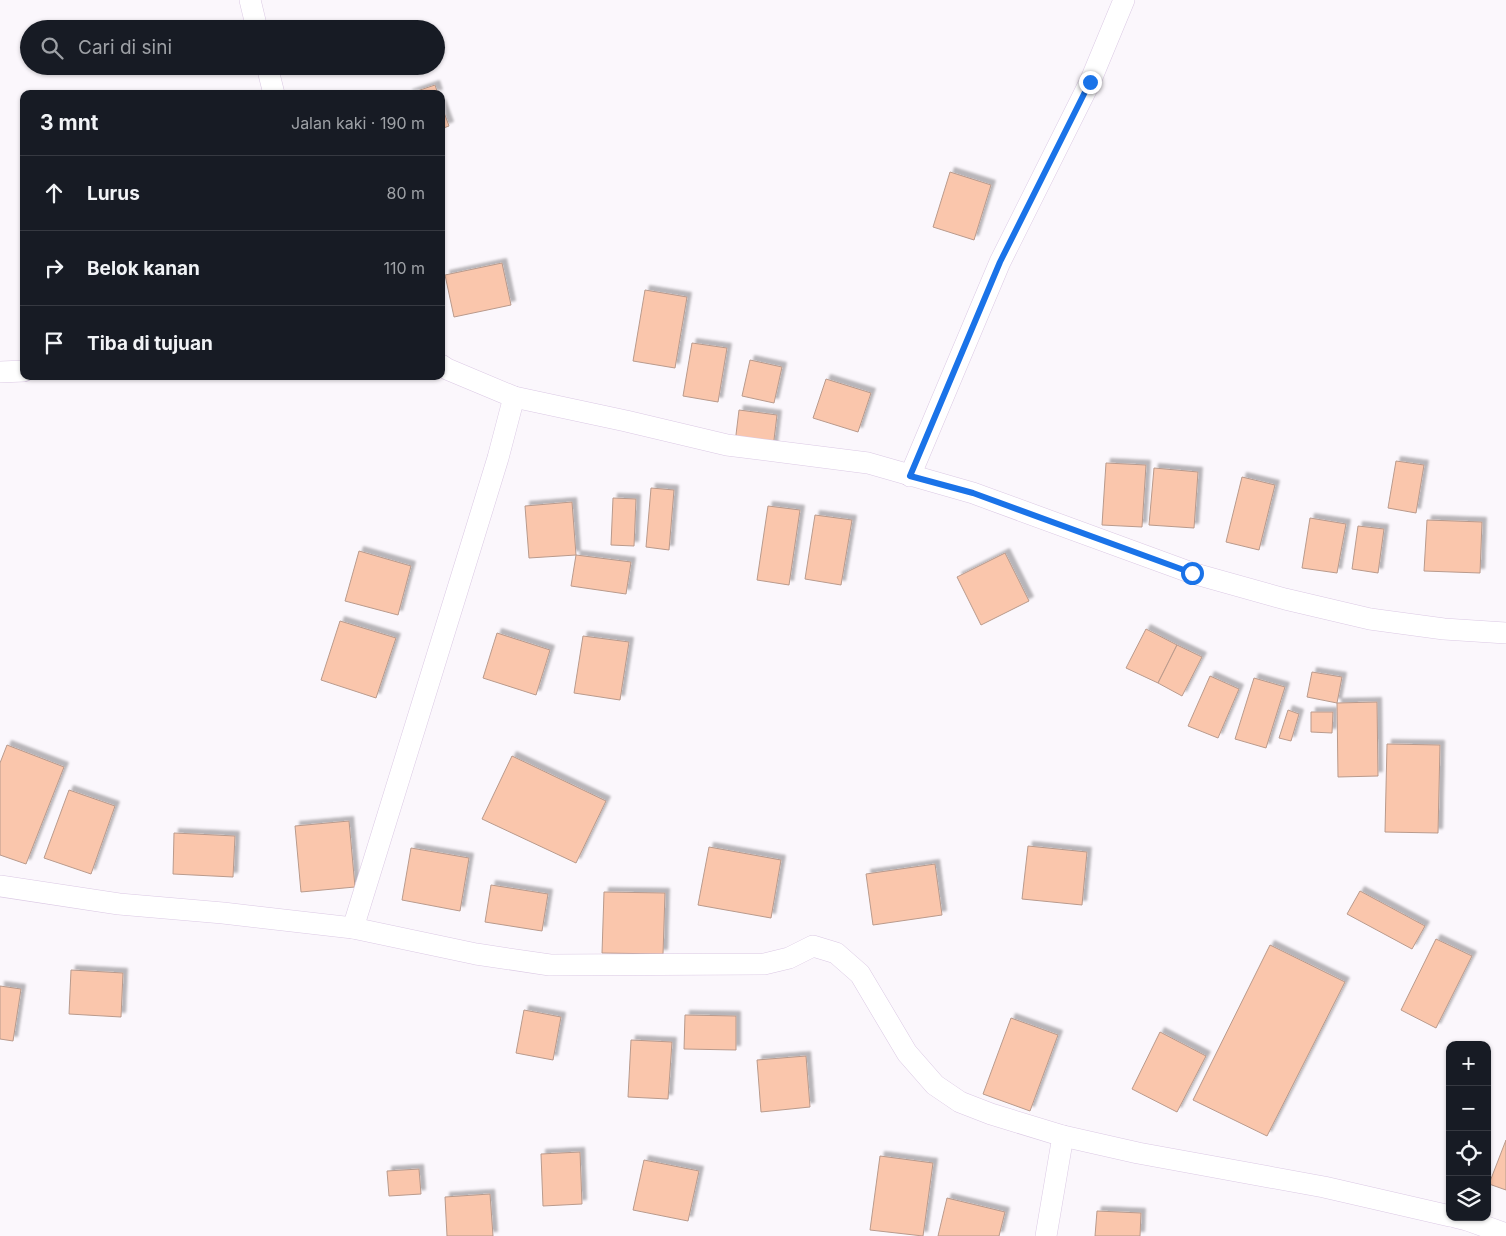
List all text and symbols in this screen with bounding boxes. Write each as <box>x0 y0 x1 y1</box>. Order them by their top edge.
search box <box>20 20 445 75</box>
icon: search <box>38 34 66 62</box>
text: Cari di sini <box>78 36 172 59</box>
route end <box>1079 71 1102 94</box>
text: 3 mnt <box>40 110 98 135</box>
text: Jalan kaki · 190 m <box>291 113 425 133</box>
icon: ahead <box>40 179 68 207</box>
text: Lurus <box>87 182 140 205</box>
text: 80 m <box>386 183 425 203</box>
icon: right <box>40 254 68 282</box>
text: Belok kanan <box>87 257 200 280</box>
text: 110 m <box>383 258 425 278</box>
icon: arrive <box>40 329 68 357</box>
text: Tiba di tujuan <box>87 332 213 355</box>
route start <box>1181 562 1204 585</box>
map controls <box>1446 1041 1491 1221</box>
button: + <box>1446 1041 1491 1086</box>
button: − <box>1446 1086 1491 1131</box>
button: locate <box>1446 1131 1491 1176</box>
button: layers <box>1446 1176 1491 1221</box>

